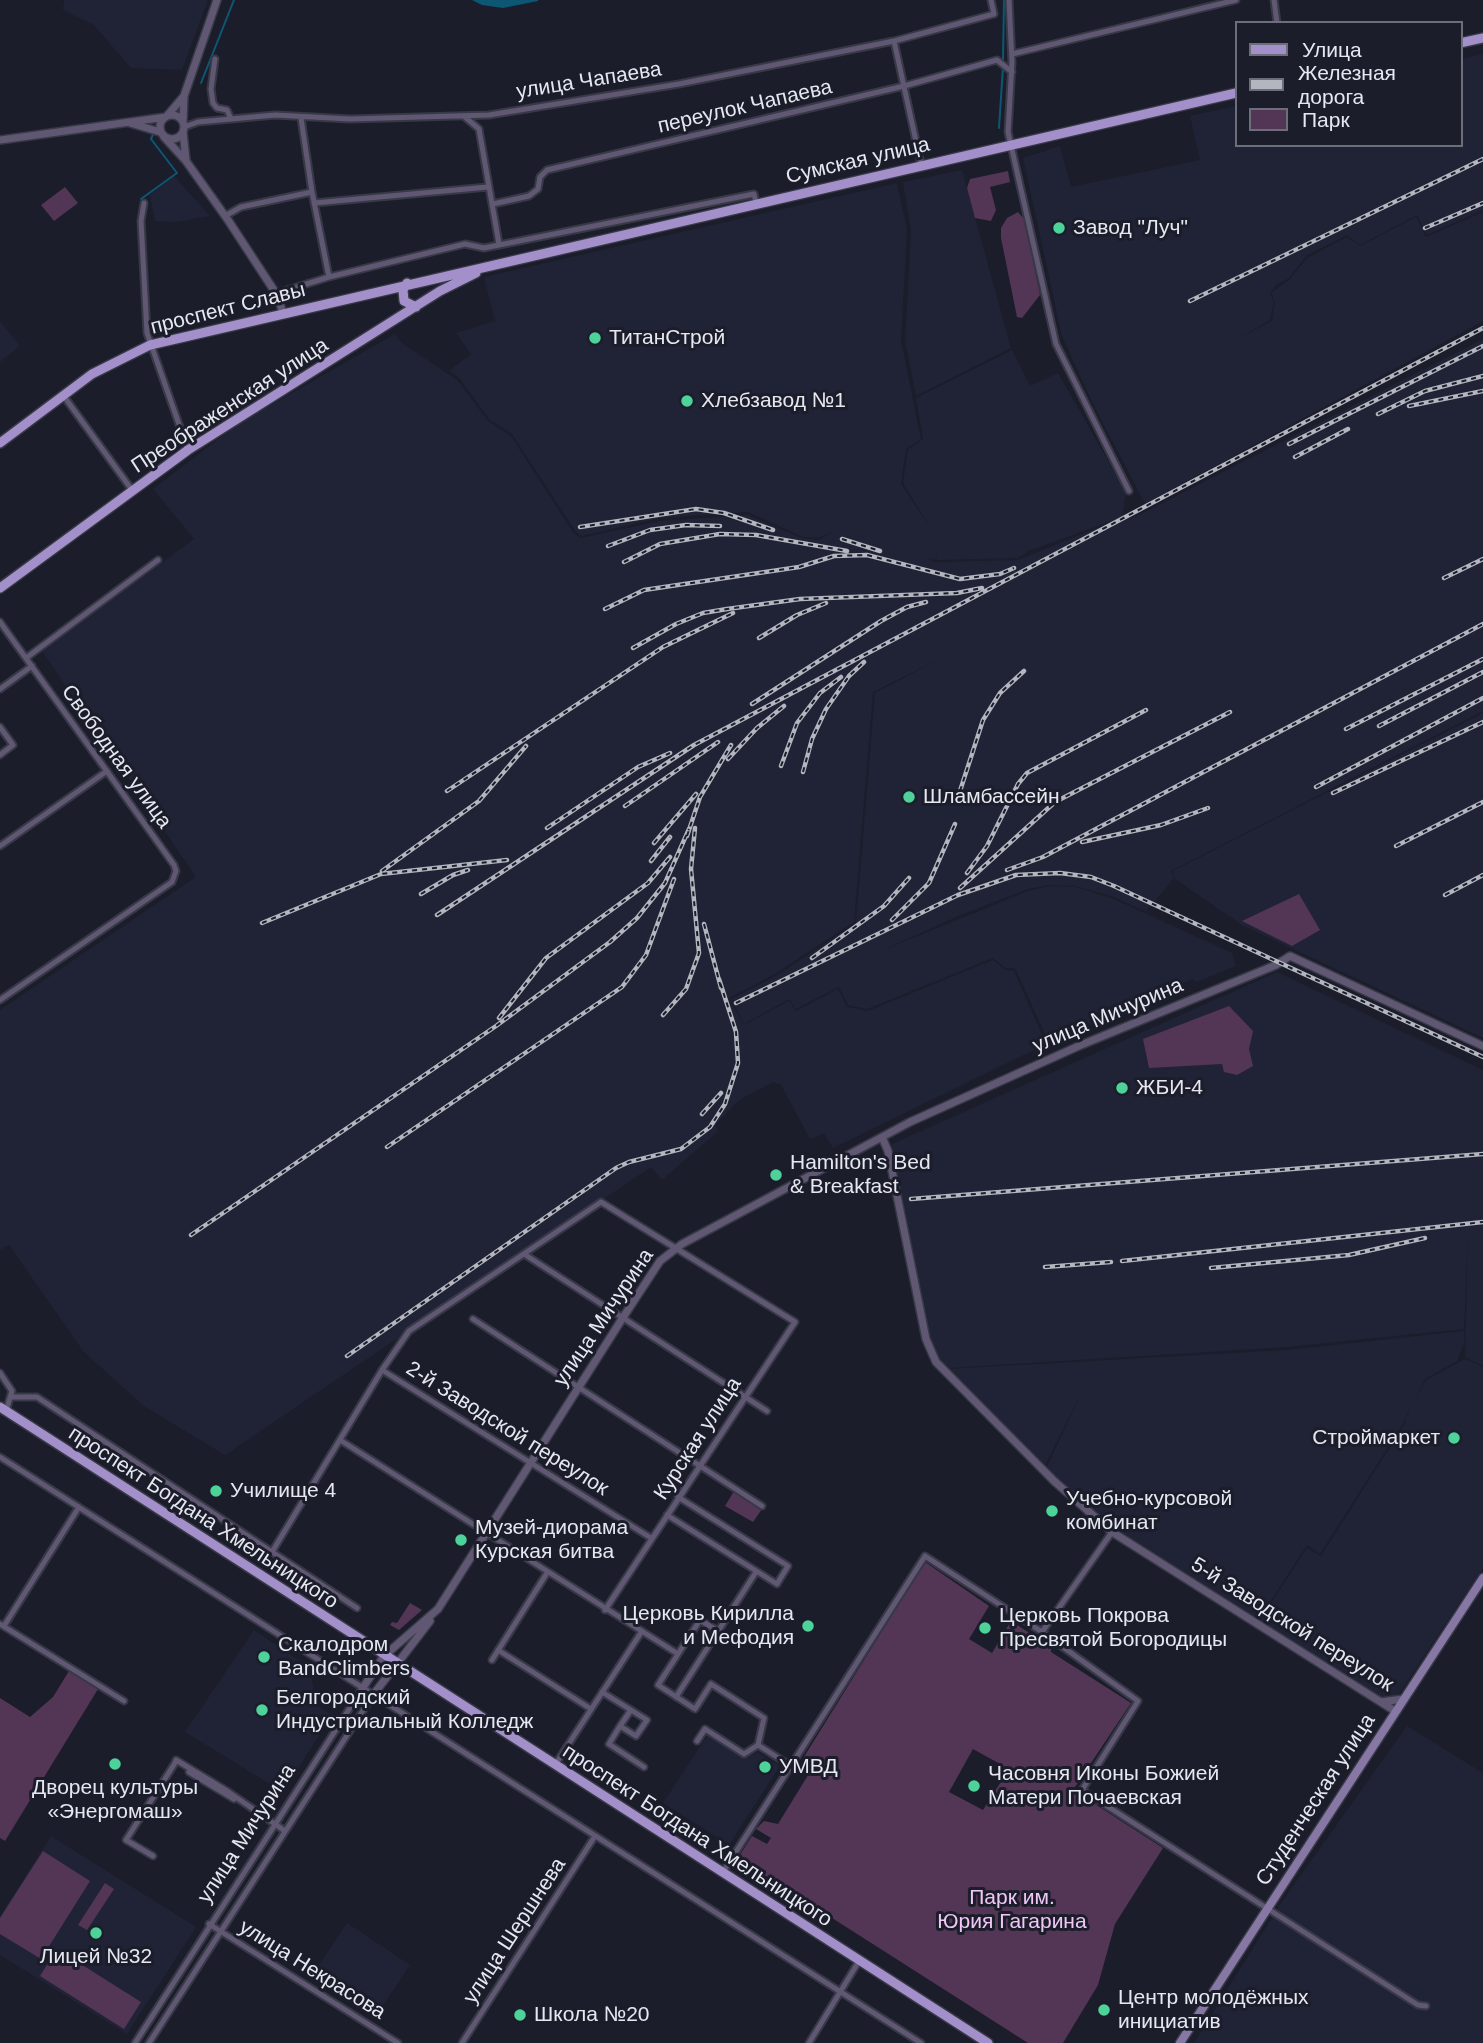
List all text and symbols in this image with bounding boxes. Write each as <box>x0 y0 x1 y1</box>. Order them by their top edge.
legend <box>1234 21 1462 147</box>
text: Улица <box>1302 38 1362 61</box>
street label: улица Чапаева <box>515 57 663 105</box>
text: Железная дорога <box>1298 61 1396 108</box>
street label: переулок Чапаева <box>655 75 835 139</box>
text: Парк <box>1302 108 1350 131</box>
street label: Сумская улица <box>784 132 932 190</box>
place label: Завод "Луч" <box>1073 215 1188 241</box>
marker: Завод "Луч" <box>1051 220 1067 236</box>
street label: проспект Славы <box>148 278 308 340</box>
place label: ТитанСтрой <box>609 325 725 351</box>
marker: ТитанСтрой <box>587 330 603 346</box>
street label: Преображенская улица <box>127 333 333 479</box>
place label: Хлебзавод №1 <box>701 388 846 414</box>
marker: Хлебзавод №1 <box>679 393 695 409</box>
street label: Свободная улица <box>55 680 177 834</box>
place label: Шламбассейн <box>923 784 1060 810</box>
marker: Шламбассейн <box>901 789 917 805</box>
street label: улица Мичурина <box>1029 973 1187 1059</box>
place label: ЖБИ-4 <box>1136 1075 1203 1101</box>
marker: ЖБИ-4 <box>1114 1080 1130 1096</box>
place label: Hamilton's Bed & Breakfast <box>790 1150 931 1200</box>
marker: Hamilton's Bed & Breakfast <box>768 1167 784 1183</box>
street label: улица Мичурина <box>549 1244 659 1392</box>
street label: 2-й Заводской переулок <box>401 1356 613 1502</box>
street label: Курская улица <box>649 1373 747 1505</box>
street label: проспект Богдана Хмельницкого <box>63 1421 343 1615</box>
place label: Строймаркет <box>1312 1425 1440 1451</box>
marker: Строймаркет <box>1446 1430 1462 1446</box>
place label: Училище 4 <box>230 1478 336 1504</box>
marker: Училище 4 <box>208 1483 224 1499</box>
place label: Учебно-курсовой комбинат <box>1066 1486 1232 1536</box>
marker: Учебно-курсовой комбинат <box>1044 1503 1060 1519</box>
place label: Музей-диорама Курская битва <box>475 1515 628 1565</box>
marker: Музей-диорама Курская битва <box>453 1532 469 1548</box>
street label: 5-й Заводской переулок <box>1186 1552 1398 1698</box>
place label: Церковь Кирилла и Мефодия <box>623 1601 794 1651</box>
place label: Церковь Покрова Пресвятой Богородицы <box>999 1603 1227 1653</box>
marker: Церковь Кирилла и Мефодия <box>800 1618 816 1634</box>
marker: Церковь Покрова Пресвятой Богородицы <box>977 1620 993 1636</box>
place label: Cкалодром BandClimbers <box>278 1632 410 1682</box>
marker: Cкалодром BandClimbers <box>256 1649 272 1665</box>
place label: Белгородский Индустриальный Колледж <box>276 1685 533 1735</box>
marker: Белгородский Индустриальный Колледж <box>254 1702 270 1718</box>
street label: Студенческая улица <box>1251 1709 1381 1891</box>
street label: проспект Богдана Хмельницкого <box>557 1739 837 1933</box>
place label: УМВД <box>779 1754 838 1780</box>
marker: Дворец культуры «Энергомаш» <box>107 1756 123 1772</box>
marker: УМВД <box>757 1759 773 1775</box>
street label: улица Мичурина <box>193 1760 301 1908</box>
place label: Часовня Иконы Божией Матери Почаевская <box>988 1761 1219 1811</box>
place label: Дворец культуры «Энергомаш» <box>32 1775 198 1825</box>
marker: Часовня Иконы Божией Матери Почаевская <box>966 1778 982 1794</box>
street label: улица Шершнева <box>458 1853 572 2009</box>
park label: Парк им. Юрия Гагарина <box>937 1885 1087 1935</box>
street label: улица Некрасова <box>234 1915 390 2025</box>
marker: Лицей №32 <box>88 1925 104 1941</box>
place label: Лицей №32 <box>40 1944 152 1970</box>
place label: Центр молодёжных инициатив <box>1118 1985 1308 2035</box>
place label: Школа №20 <box>534 2002 650 2028</box>
marker: Центр молодёжных инициатив <box>1096 2002 1112 2018</box>
marker: Школа №20 <box>512 2007 528 2023</box>

